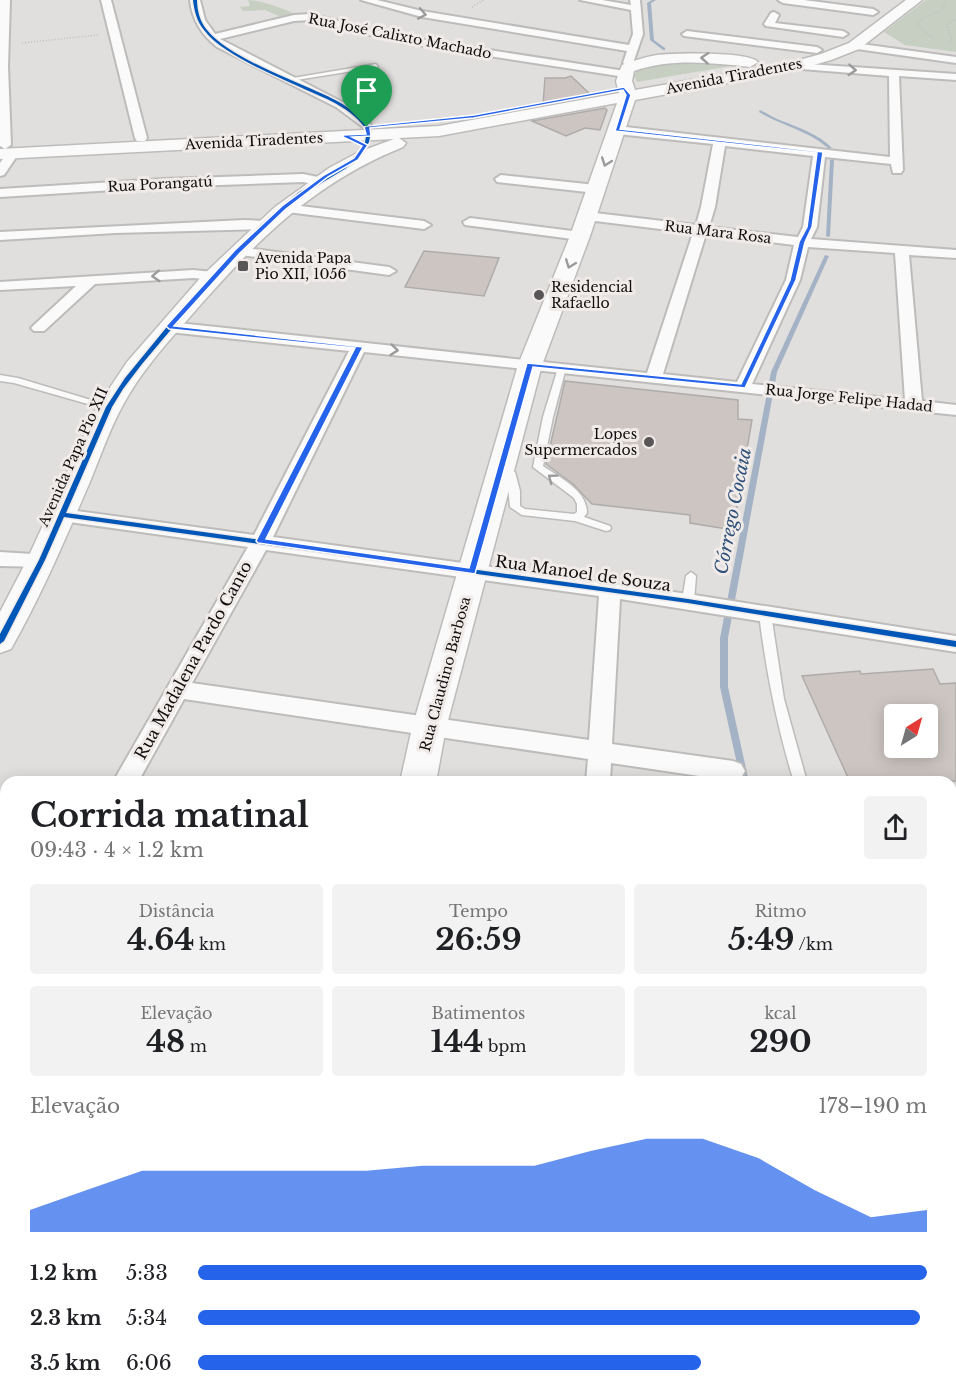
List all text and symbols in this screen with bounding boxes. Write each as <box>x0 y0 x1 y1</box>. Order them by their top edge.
one-way arrow <box>417 7 427 20</box>
street label: Rua José Calixto Machado <box>307 9 493 63</box>
one-way arrow <box>701 52 710 65</box>
street label: Avenida Tiradentes <box>664 54 804 98</box>
one-way arrow <box>847 63 856 76</box>
pin <box>341 65 392 127</box>
icon: arrive <box>350 74 383 107</box>
street label: Avenida Tiradentes <box>184 128 323 154</box>
one-way arrow <box>600 156 613 167</box>
street label: Rua Porangatú <box>107 172 214 196</box>
street label: Rua Mara Rosa <box>664 217 773 248</box>
place label: Avenida Papa Pio XII, 1056 <box>254 249 351 283</box>
marker: Avenida Papa Pio XII, 1056 <box>236 259 250 273</box>
one-way arrow <box>564 259 577 269</box>
one-way arrow <box>151 269 160 282</box>
place label: Residencial Rafaello <box>551 278 633 312</box>
marker: Residencial Rafaello <box>532 288 546 302</box>
one-way arrow <box>390 343 399 356</box>
street label: Rua Jorge Felipe Hadad <box>764 380 934 416</box>
street label: Avenida Papa Pio XII <box>34 384 112 530</box>
place label: Lopes Supermercados <box>525 425 637 459</box>
marker: Lopes Supermercados <box>642 435 656 449</box>
water label: Córrego Cocaia <box>710 446 756 576</box>
one-way arrow <box>547 474 558 485</box>
street label: Rua Manoel de Souza <box>494 551 672 595</box>
street label: Rua Madalena Pardo Canto <box>130 557 256 763</box>
street label: Rua Claudino Barbosa <box>416 594 474 753</box>
north arrow <box>884 704 938 758</box>
map controls <box>884 704 938 758</box>
text: Corrida matinal <box>30 795 309 836</box>
button: share <box>864 796 927 859</box>
text: 09:43 · 4 × 1.2 km <box>30 838 204 862</box>
text: Distância <box>139 901 214 921</box>
text: Tempo <box>449 901 508 921</box>
text: Ritmo <box>755 901 806 921</box>
text: 4.64 <box>127 921 194 958</box>
text: 26:59 <box>435 921 522 958</box>
text: 5:49 <box>728 921 795 958</box>
text: km <box>194 934 226 954</box>
text: /km <box>795 934 833 954</box>
text: Elevação <box>140 1003 213 1023</box>
text: Batimentos <box>432 1003 525 1023</box>
text: kcal <box>765 1003 796 1023</box>
text: 48 <box>146 1023 185 1060</box>
text: 144 <box>430 1023 483 1060</box>
text: 290 <box>749 1023 812 1060</box>
text: m <box>185 1036 207 1056</box>
text: bpm <box>483 1036 527 1056</box>
text: Elevação <box>30 1094 120 1118</box>
text: 178–190 m <box>818 1094 927 1118</box>
text: 1.2 km <box>30 1261 98 1285</box>
text: 5:33 <box>126 1261 168 1285</box>
text: 2.3 km <box>30 1306 102 1330</box>
text: 5:34 <box>126 1306 167 1330</box>
text: 3.5 km <box>30 1351 101 1375</box>
text: 6:06 <box>126 1351 172 1375</box>

